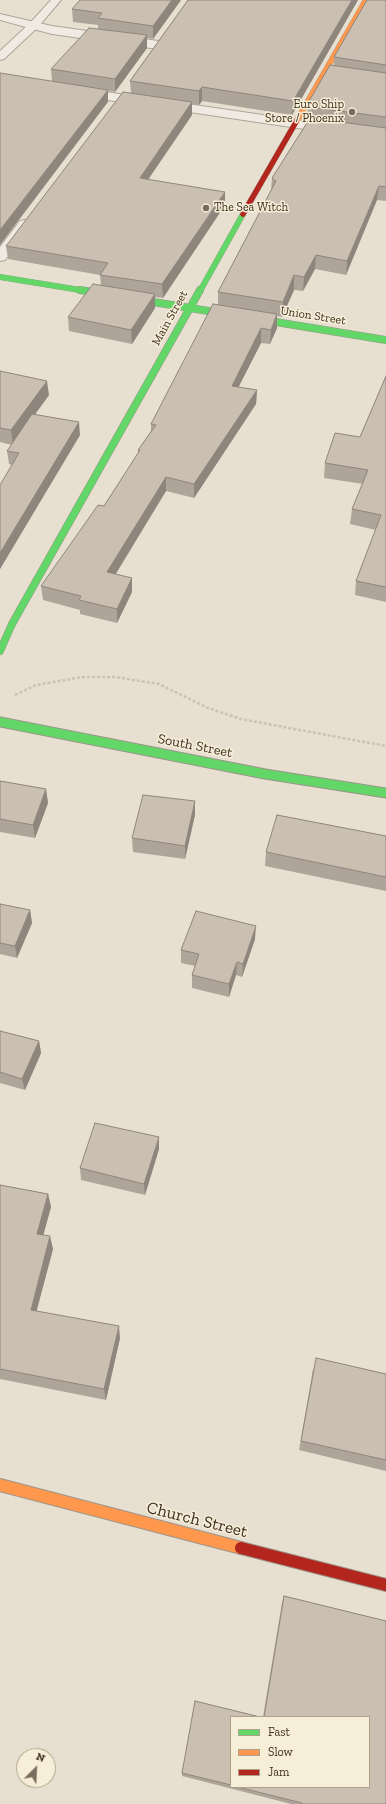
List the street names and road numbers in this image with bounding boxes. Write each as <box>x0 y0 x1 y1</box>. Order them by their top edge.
street label: Main Street <box>149 288 191 348</box>
street label: Union Street <box>279 304 347 328</box>
street label: South Street <box>156 731 234 761</box>
street label: Church Street <box>144 1498 250 1542</box>

